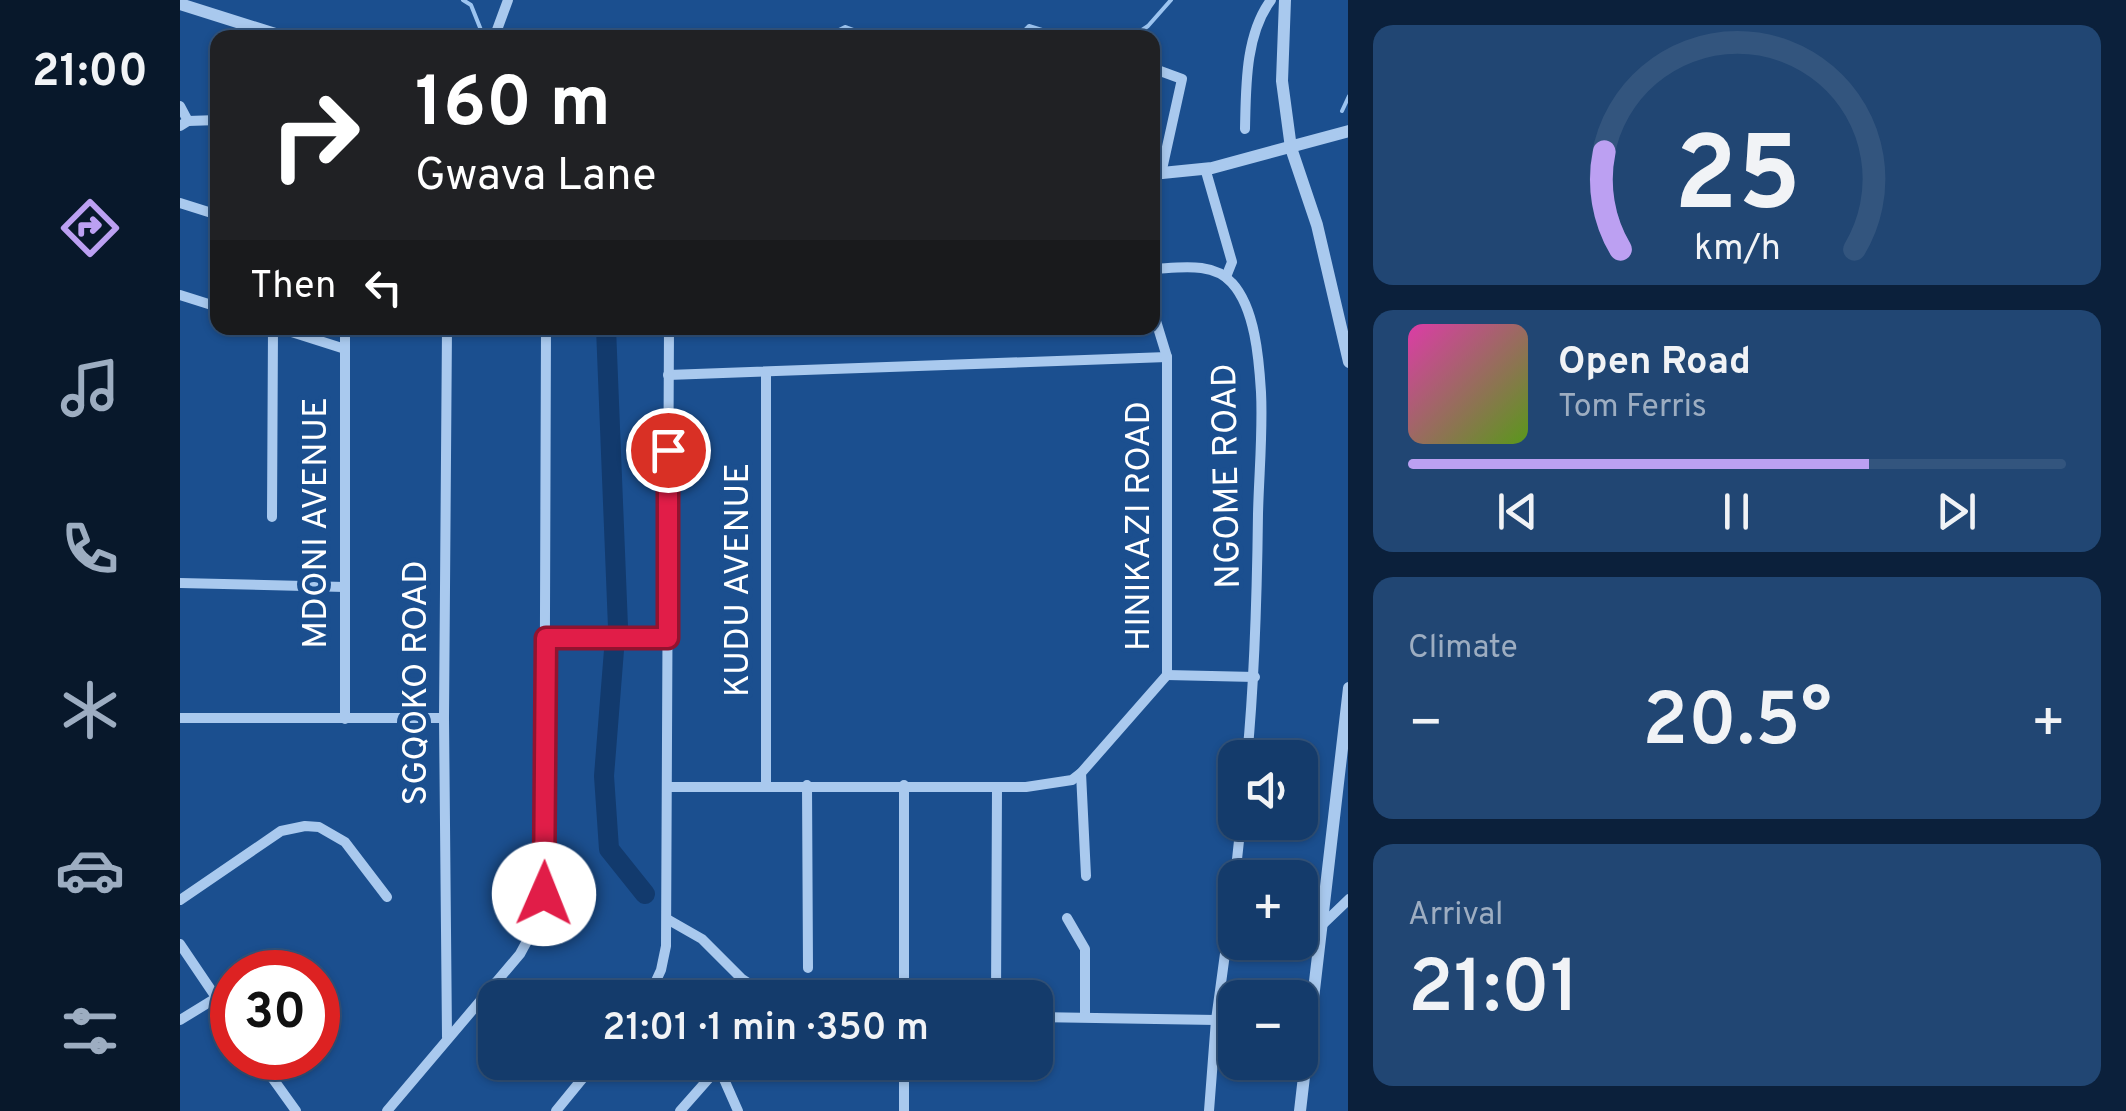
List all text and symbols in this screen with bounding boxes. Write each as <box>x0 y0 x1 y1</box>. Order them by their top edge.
text: 21:00 <box>32 45 148 102</box>
text: 160 m <box>415 62 611 151</box>
icon: right <box>250 70 380 200</box>
text: 25 <box>1673 115 1801 247</box>
text: Gwava Lane <box>415 149 656 206</box>
icon: directions <box>55 193 125 263</box>
text: km/h <box>1694 227 1780 273</box>
icon: left <box>356 260 411 315</box>
text: Then <box>250 263 336 312</box>
text: Open Road <box>1558 339 1751 388</box>
icon: music <box>55 353 125 423</box>
street label: NGOME ROAD <box>1204 363 1252 589</box>
text: Tom Ferris <box>1558 388 1707 428</box>
street label: MDONI AVENUE <box>295 397 339 649</box>
street label: HINIKAZI ROAD <box>1118 401 1162 651</box>
pin <box>626 408 711 493</box>
icon: arrive <box>641 423 696 478</box>
street label: KUDU AVENUE <box>717 463 761 697</box>
icon: previous <box>1490 484 1545 539</box>
icon: pause <box>1709 484 1764 539</box>
icon: next <box>1929 484 1984 539</box>
icon: phone <box>55 514 125 584</box>
street label: SGQOKO ROAD <box>395 560 439 806</box>
text: Climate <box>1408 629 1518 669</box>
icon: climate <box>55 675 125 745</box>
text: 20.5° <box>1642 677 1832 772</box>
text: − <box>1408 691 1443 761</box>
text: + <box>2031 691 2066 761</box>
map controls <box>1218 740 1318 1080</box>
button: sound <box>1218 740 1318 840</box>
icon: car <box>55 835 125 905</box>
position arrow <box>492 842 596 946</box>
button: + <box>1218 860 1318 960</box>
text: Arrival <box>1408 896 1503 936</box>
text: 21:01 <box>1408 944 1579 1039</box>
speed limit sign: 30 <box>210 950 340 1080</box>
button: − <box>1218 980 1318 1080</box>
icon: filters <box>55 996 125 1066</box>
text: 21:01 · 1 min · 350 m <box>602 1005 929 1054</box>

